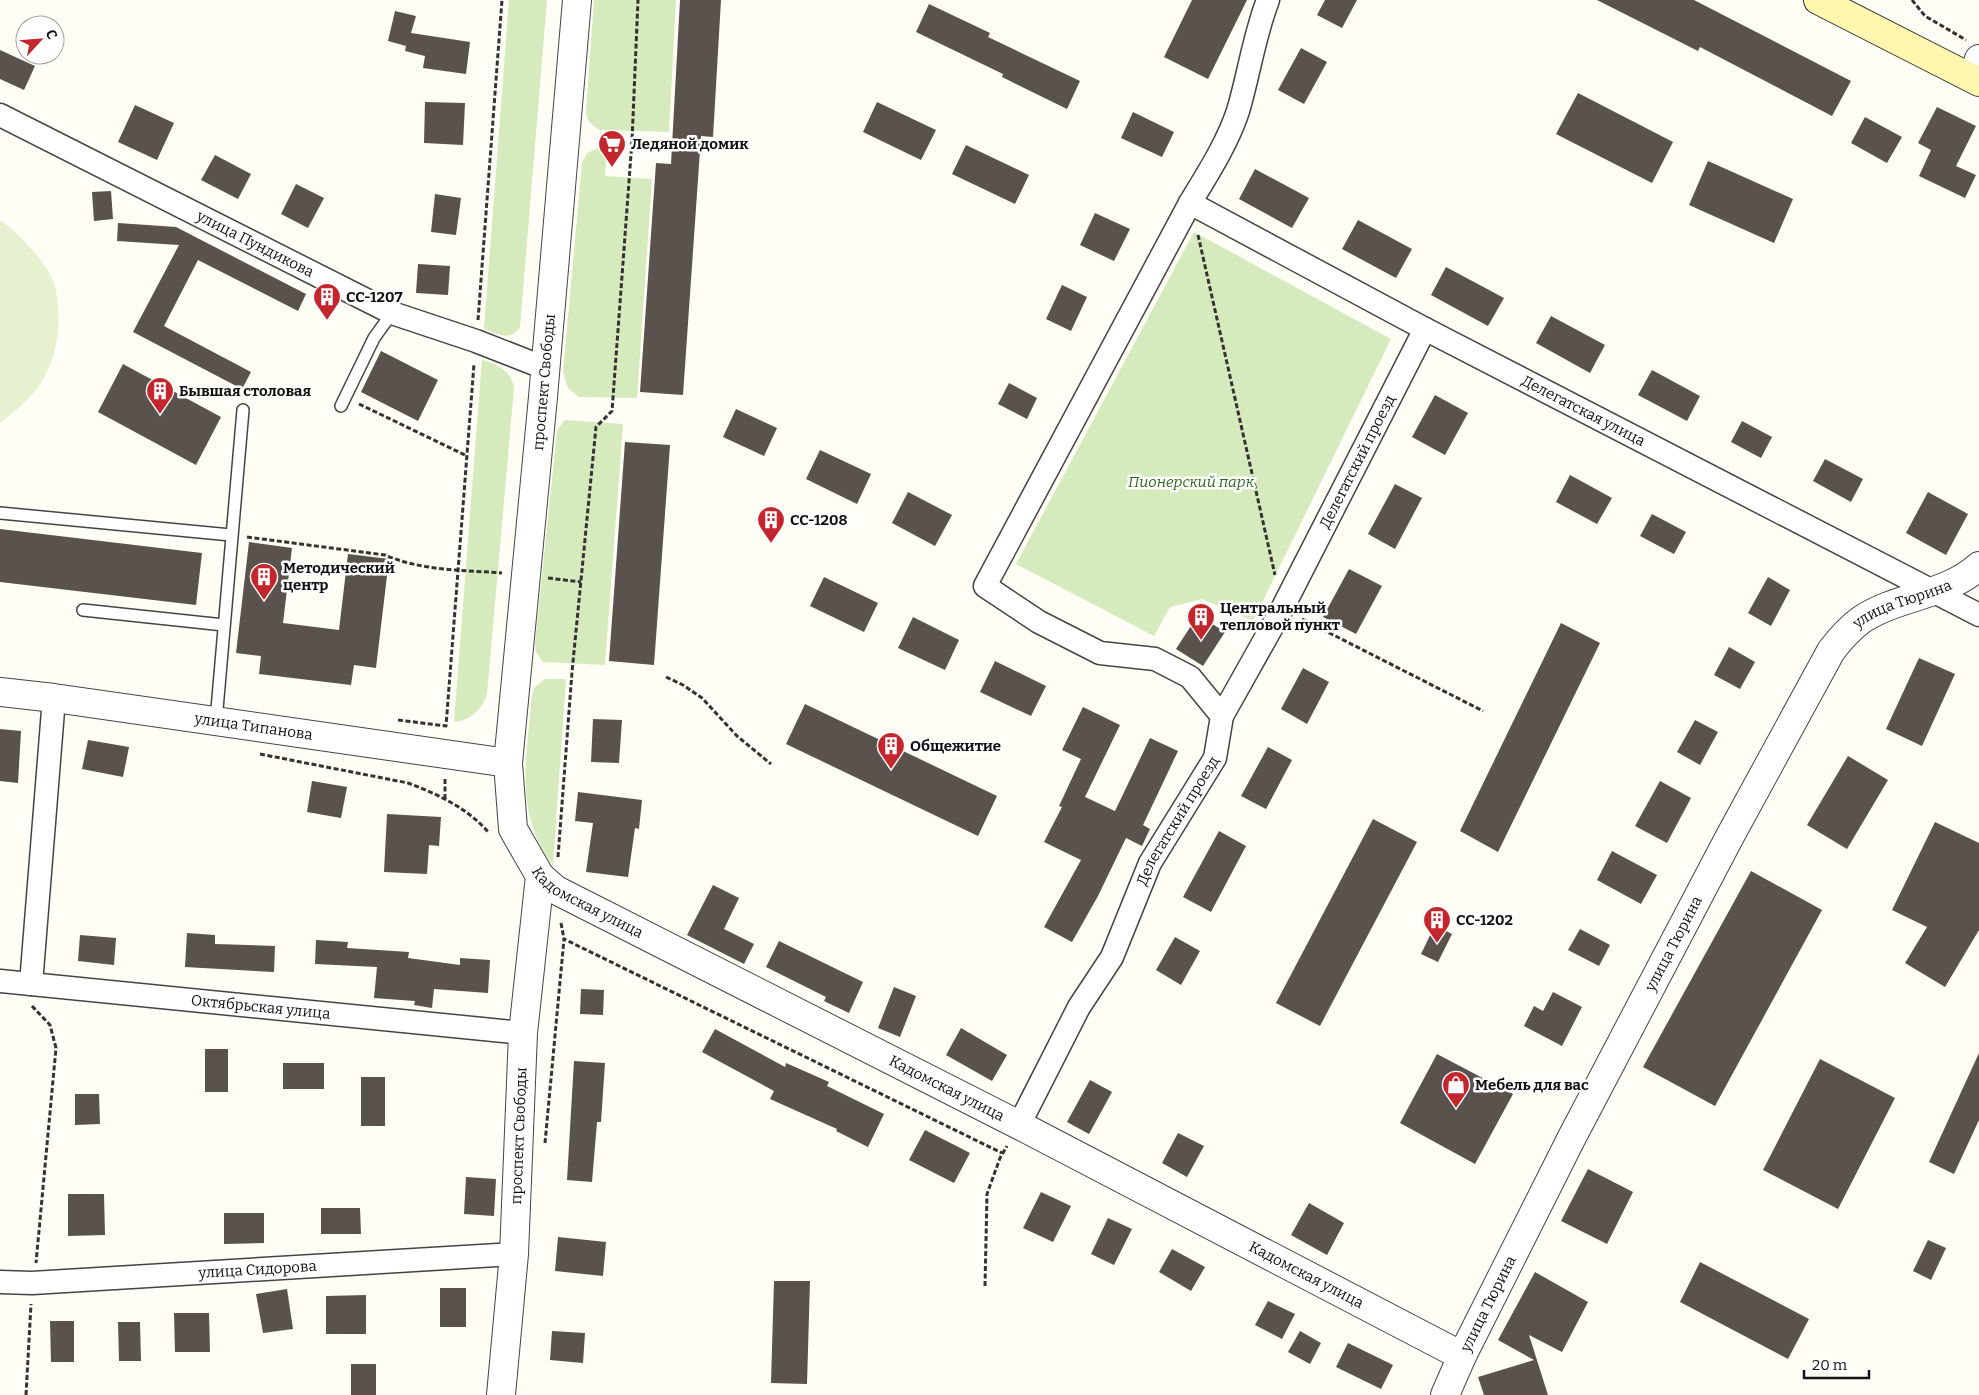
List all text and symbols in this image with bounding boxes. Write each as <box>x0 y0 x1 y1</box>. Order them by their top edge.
north arrow <box>15 15 65 65</box>
text: С <box>42 27 61 42</box>
supermarket icon: Ледяной домик <box>597 129 627 168</box>
place label: Ледяной домик <box>631 135 749 153</box>
street label: улица Пундикова <box>193 206 317 281</box>
building icon: СС-1207 <box>312 282 342 321</box>
place label: СС-1207 <box>346 288 403 306</box>
street label: проспект Свободы <box>529 313 559 451</box>
street label: Делегатская улица <box>1519 371 1648 450</box>
building icon: Бывшая столовая <box>145 376 175 415</box>
place label: Бывшая столовая <box>179 382 311 400</box>
street label: Делегатский проезд <box>1316 392 1399 531</box>
park label: Пионерский парк <box>1128 473 1255 491</box>
building icon: СС-1208 <box>756 505 786 544</box>
place label: СС-1208 <box>790 511 848 529</box>
place label: Методический центр <box>283 559 395 594</box>
building icon: Методический центр <box>249 562 279 601</box>
street label: улица Тюрина <box>1848 576 1954 633</box>
place label: Центральный тепловой пункт <box>1220 599 1341 634</box>
building icon: Центральный тепловой пункт <box>1186 602 1216 641</box>
street label: улица Типанова <box>192 709 314 744</box>
building icon: Общежитие <box>876 731 906 770</box>
place label: Общежитие <box>910 737 1001 755</box>
street label: Делегатский проезд <box>1133 753 1223 888</box>
street label: Кадомская улица <box>528 864 646 942</box>
street label: улица Тюрина <box>1641 893 1706 995</box>
building icon: СС-1202 <box>1422 905 1452 944</box>
place label: СС-1202 <box>1456 911 1513 929</box>
street label: Октябрьская улица <box>190 991 331 1023</box>
street label: Кадомская улица <box>886 1052 1007 1125</box>
street label: проспект Свободы <box>507 1067 531 1205</box>
shop icon: Мебель для вас <box>1441 1070 1471 1109</box>
place label: Мебель для вас <box>1475 1076 1589 1094</box>
street label: Кадомская улица <box>1246 1238 1367 1312</box>
street label: улица Тюрина <box>1456 1253 1520 1356</box>
street label: улица Сидорова <box>197 1257 317 1282</box>
scale bar <box>1804 1348 1869 1380</box>
text: 20 m <box>1812 1356 1848 1374</box>

